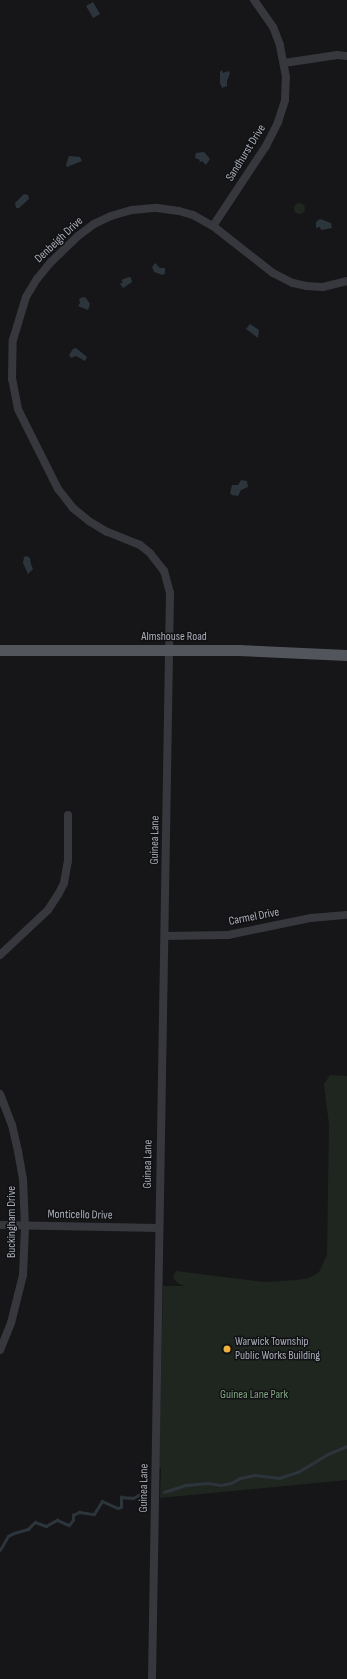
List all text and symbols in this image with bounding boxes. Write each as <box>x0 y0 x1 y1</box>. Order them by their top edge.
street label: Sandhurst Drive <box>223 122 269 184</box>
street label: Denbeigh Drive <box>32 214 86 266</box>
street label: Almshouse Road <box>141 630 207 644</box>
street label: Guinea Lane <box>147 815 163 865</box>
street label: Carmel Drive <box>227 905 281 929</box>
street label: Guinea Lane <box>140 1139 156 1189</box>
street label: Buckingham Drive <box>5 1186 19 1258</box>
street label: Monticello Drive <box>47 1207 113 1223</box>
place label: Warwick Township Public Works Building <box>235 1335 320 1363</box>
marker: Warwick Township Public Works Building <box>222 1344 232 1354</box>
park label: Guinea Lane Park <box>220 1388 288 1402</box>
street label: Guinea Lane <box>136 1463 152 1513</box>

